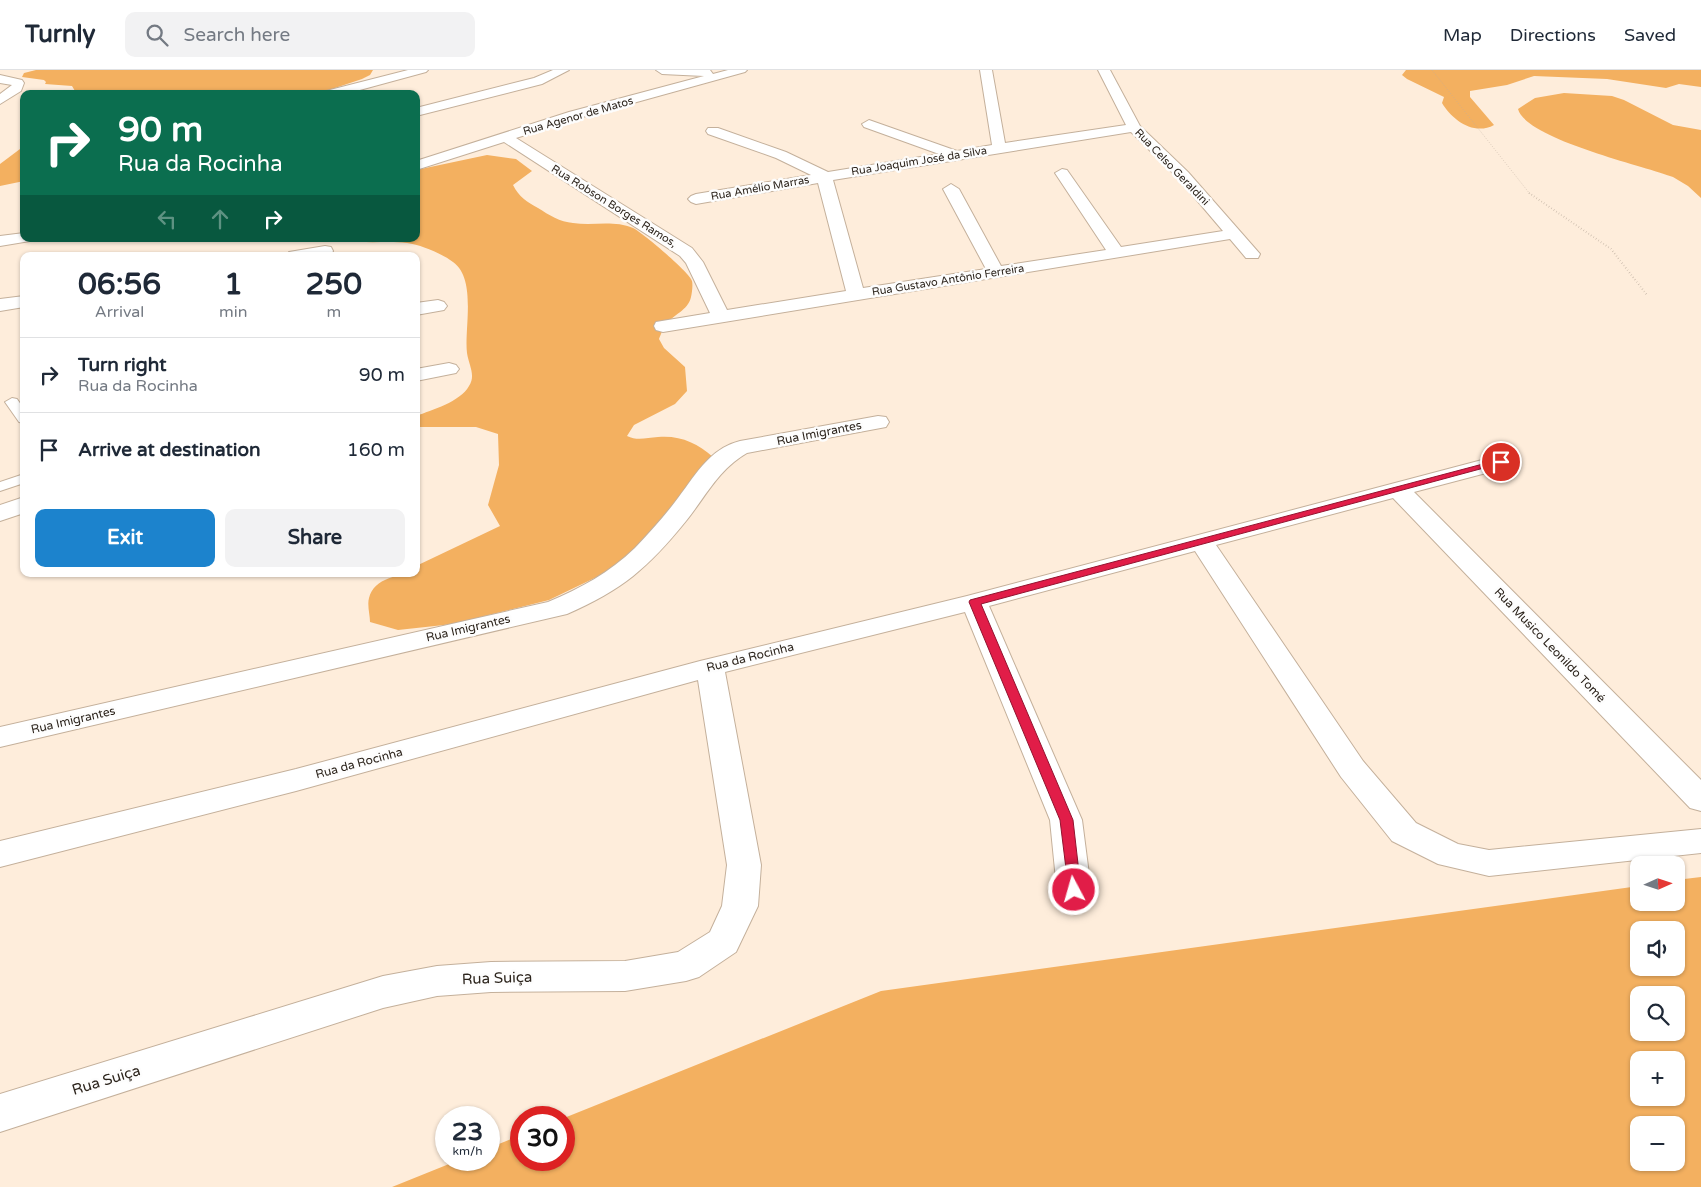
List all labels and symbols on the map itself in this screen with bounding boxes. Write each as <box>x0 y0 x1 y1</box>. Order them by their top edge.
street label: Rua Agenor de Matos <box>521 94 635 138</box>
street label: Rua Celso Geraldini <box>1132 126 1212 208</box>
street label: Rua Joaquim José da Silva <box>850 144 988 178</box>
street label: Rua Robson Borges Ramos, <box>549 162 679 250</box>
street label: Rua Amélio Marras <box>710 173 810 203</box>
street label: Rua Gustavo Antônio Ferreira <box>871 262 1025 298</box>
street label: Rua Imigrantes <box>775 418 863 448</box>
pin <box>1480 441 1522 483</box>
street label: Rua Musico Leonildo Tomé <box>1492 585 1609 705</box>
street label: Rua Imigrantes <box>424 611 512 645</box>
street label: Rua da Rocinha <box>705 639 795 675</box>
street label: Rua Imigrantes <box>29 703 117 737</box>
street label: Rua da Rocinha <box>314 745 404 781</box>
north arrow <box>1630 856 1685 911</box>
position arrow <box>1047 863 1099 915</box>
street label: Rua Suiça <box>461 968 533 988</box>
street label: Rua Suiça <box>70 1061 142 1099</box>
speed limit sign: 30 <box>510 1106 575 1171</box>

